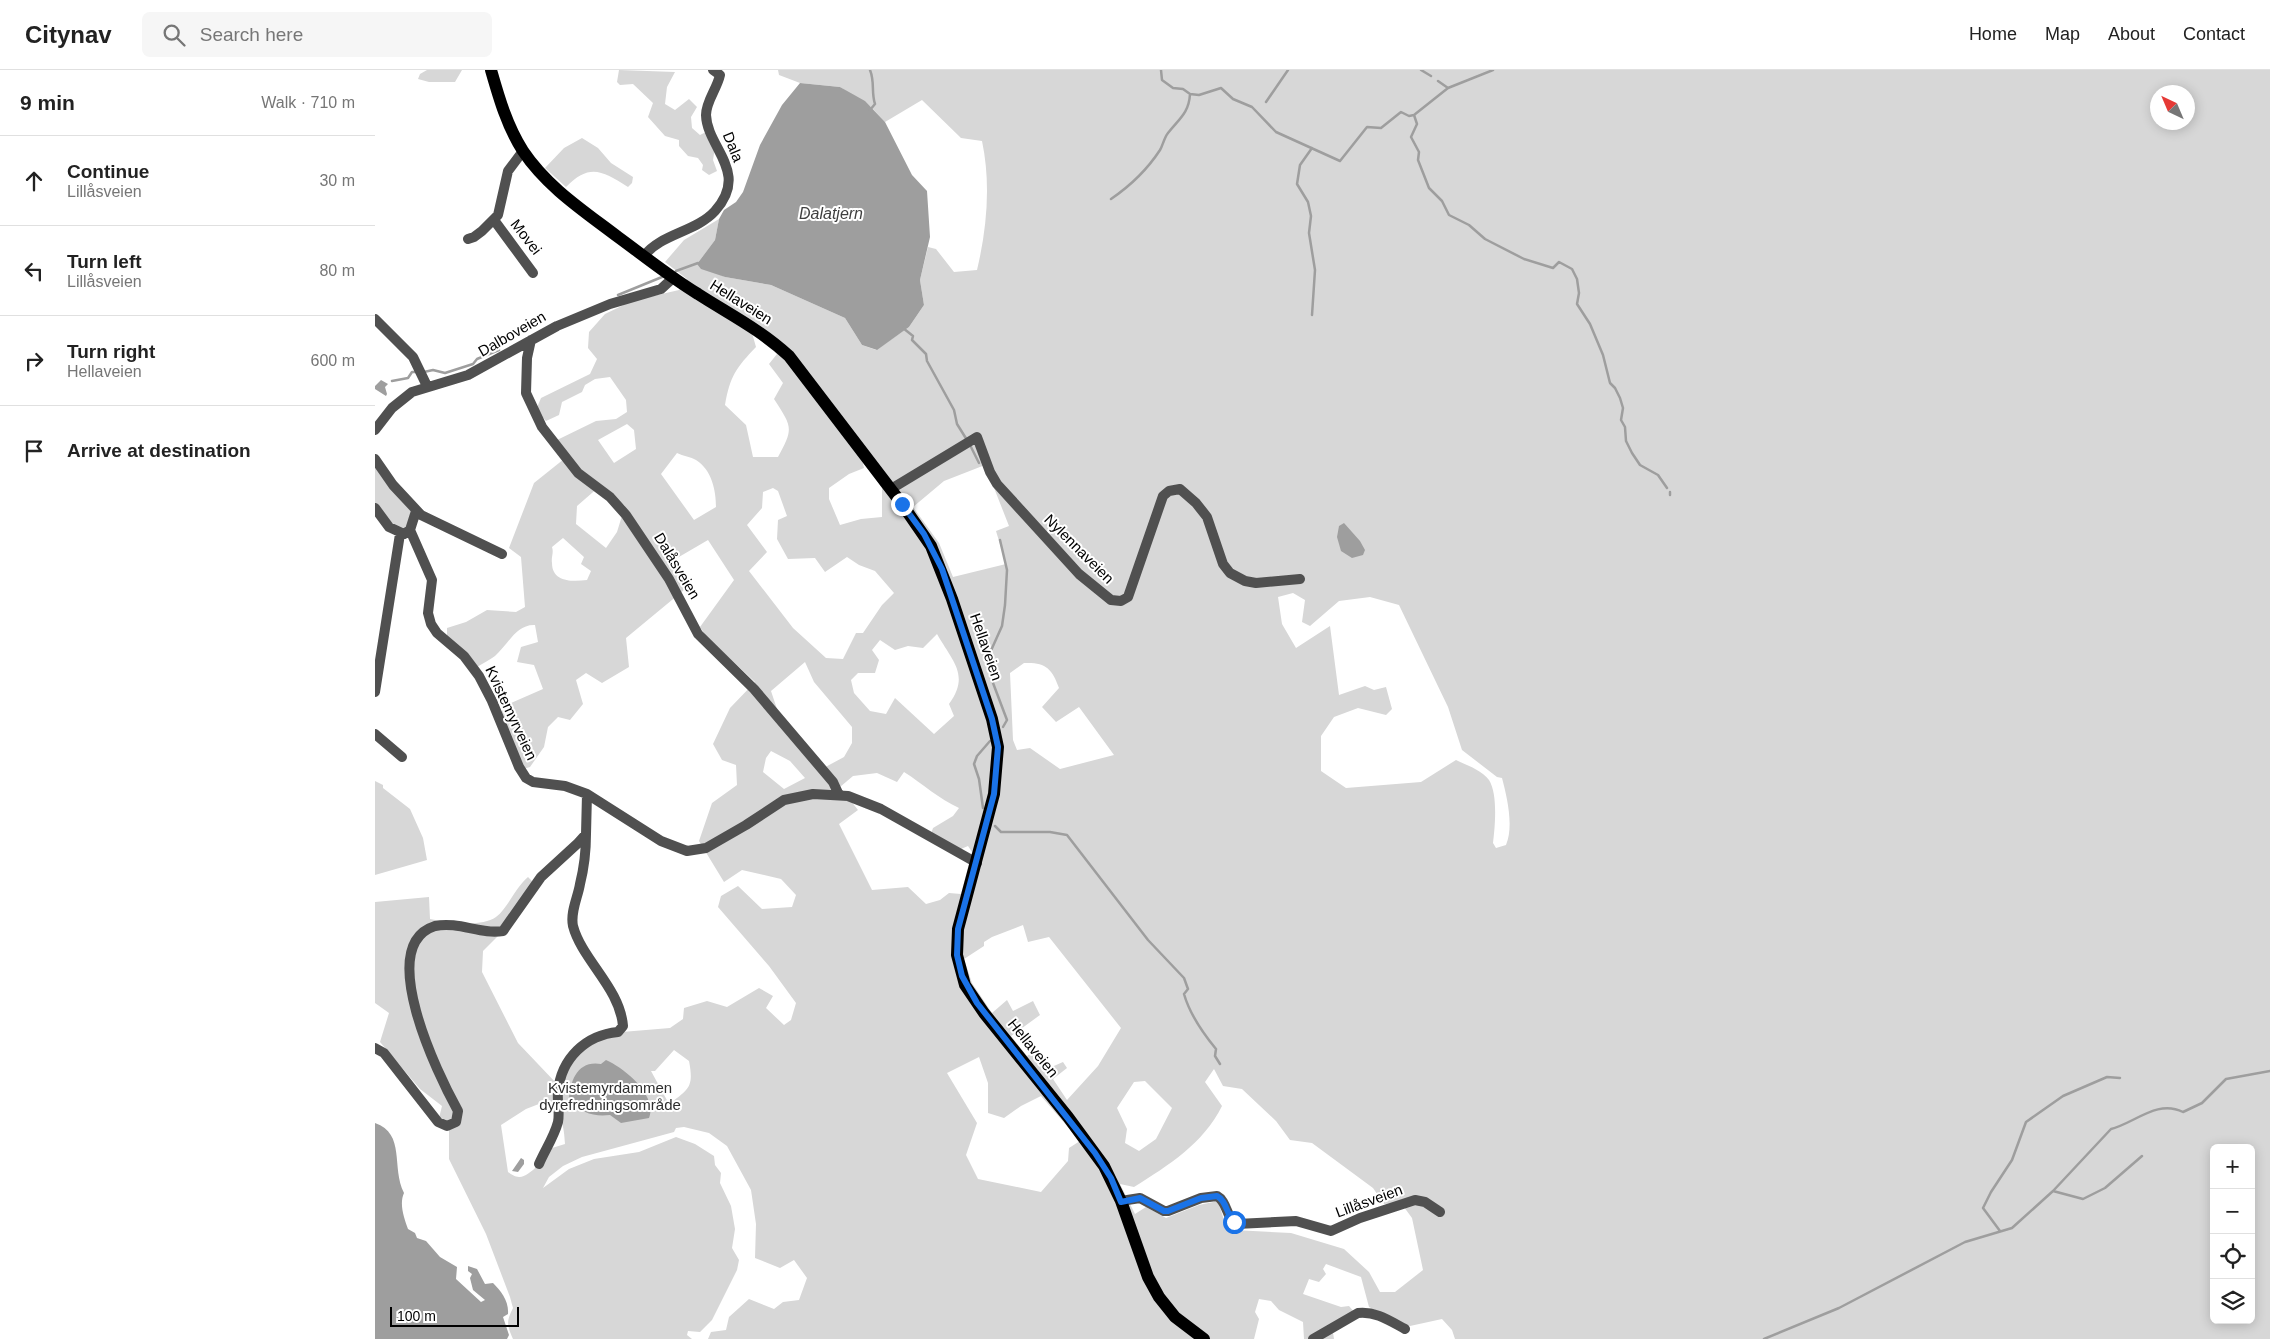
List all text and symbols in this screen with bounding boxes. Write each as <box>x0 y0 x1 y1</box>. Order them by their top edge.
search box <box>142 12 492 57</box>
text: Citynav <box>25 21 112 48</box>
icon: search <box>160 21 188 49</box>
text: Search here <box>200 24 303 45</box>
text: Home <box>1969 24 2017 44</box>
text: Map <box>2045 24 2080 44</box>
text: About <box>2108 24 2155 44</box>
text: Contact <box>2183 24 2245 44</box>
north arrow <box>2150 85 2195 130</box>
text: 9 min <box>20 91 75 114</box>
text: Walk · 710 m <box>261 94 355 111</box>
street label: Dala <box>720 129 747 165</box>
text: Continue <box>67 161 149 182</box>
icon: ahead <box>20 167 48 195</box>
text: 30 m <box>319 172 355 189</box>
text: Lillåsveien <box>67 183 142 200</box>
water label: Dalatjern <box>799 205 863 222</box>
street label: Movei <box>507 216 545 258</box>
text: Turn left <box>67 251 142 272</box>
icon: left <box>20 257 48 285</box>
text: 80 m <box>319 262 355 279</box>
text: Lillåsveien <box>67 273 142 290</box>
street label: Hellaveien <box>707 276 775 327</box>
street label: Dalboveien <box>475 307 549 360</box>
text: Turn right <box>67 341 155 362</box>
icon: right <box>20 347 48 375</box>
text: 600 m <box>311 352 355 369</box>
text: Hellaveien <box>67 363 142 380</box>
icon: arrive <box>20 437 48 465</box>
text: Arrive at destination <box>67 440 251 461</box>
route end <box>891 493 914 516</box>
street label: Nylennaveien <box>1041 510 1118 587</box>
street label: Dalåsveien <box>651 530 704 602</box>
street label: Hellaveien <box>967 611 1006 683</box>
street label: Kvistemyrveien <box>482 663 541 762</box>
street label: Hellaveien <box>1005 1015 1062 1080</box>
park label: Kvistemyrdammen dyrefredningsområde <box>539 1079 681 1113</box>
map controls <box>2210 1144 2255 1324</box>
button: + <box>2210 1144 2255 1189</box>
street label: Lillåsveien <box>1333 1181 1405 1220</box>
button: − <box>2210 1189 2255 1234</box>
route start <box>1223 1211 1246 1234</box>
button: locate <box>2210 1234 2255 1279</box>
button: layers <box>2210 1279 2255 1324</box>
scale bar <box>390 1304 519 1327</box>
text: 100 m <box>397 1308 436 1324</box>

